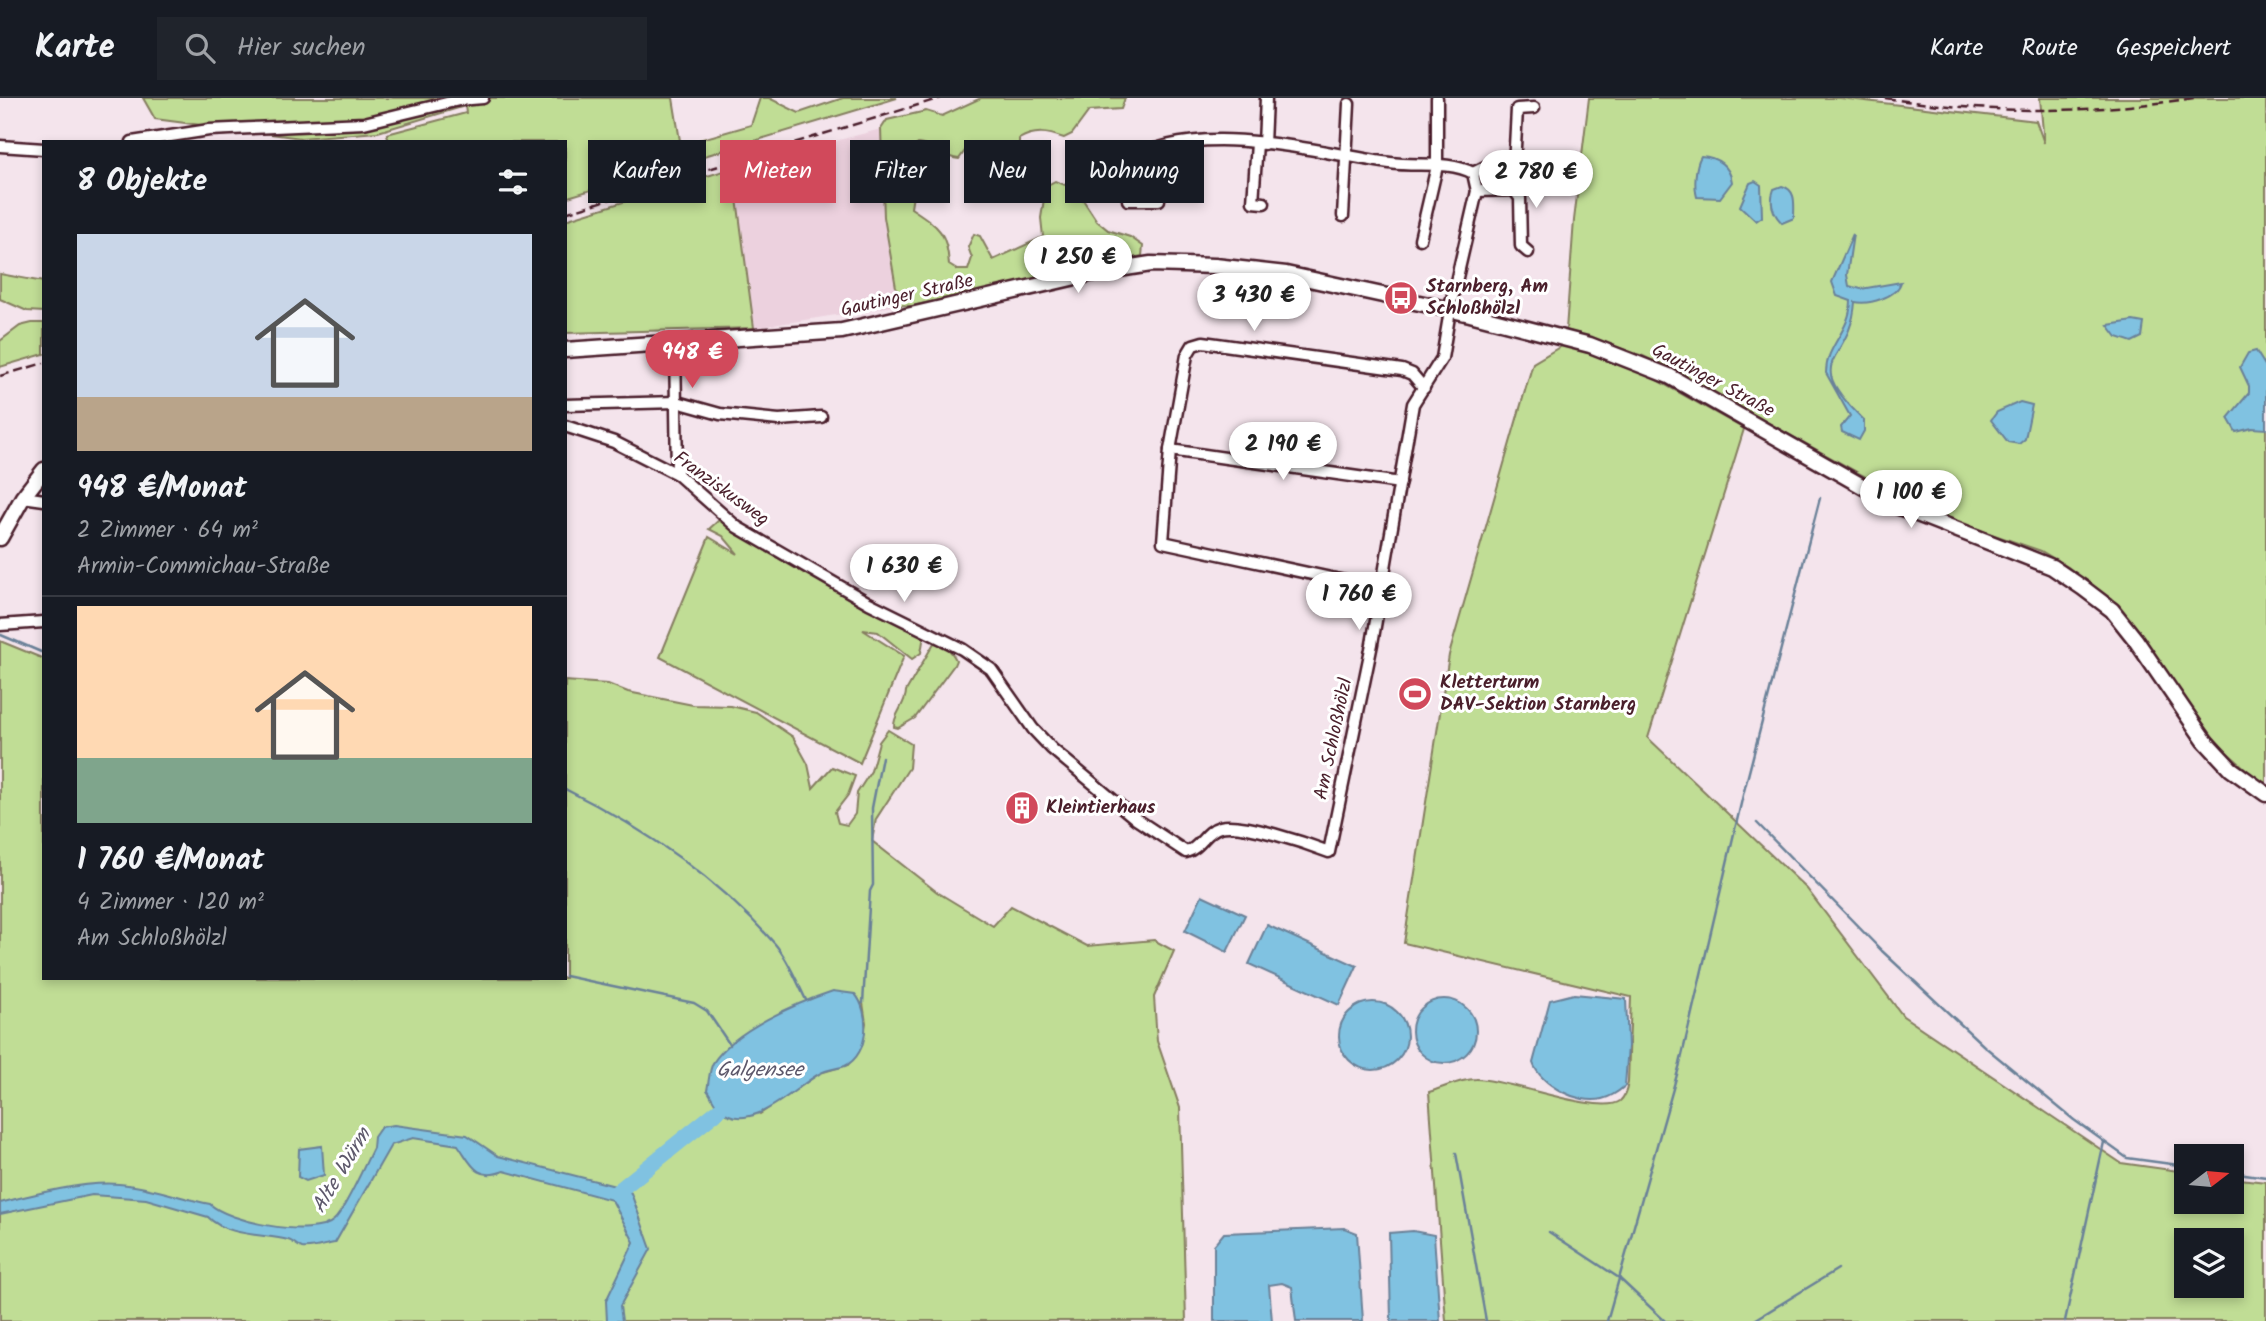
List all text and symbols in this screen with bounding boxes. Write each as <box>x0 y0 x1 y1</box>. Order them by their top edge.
search box <box>157 17 647 80</box>
text: Karte <box>35 22 115 75</box>
text: Hier suchen <box>237 27 366 69</box>
icon: search <box>181 29 219 67</box>
text: Karte <box>1930 29 1983 68</box>
text: Route <box>2021 29 2078 68</box>
text: Gespeichert <box>2116 29 2231 68</box>
chip: Kaufen <box>588 140 706 203</box>
chip: Mieten <box>720 140 836 203</box>
chip: Filter <box>850 140 950 203</box>
chip: Neu <box>964 140 1051 203</box>
chip: Wohnung <box>1065 140 1204 203</box>
pin: 2 780 € <box>1471 150 1601 210</box>
text: 2 780 € <box>1495 155 1577 191</box>
text: 8 Objekte <box>77 158 207 206</box>
icon: filters <box>494 163 532 201</box>
pin: 1 250 € <box>1013 236 1143 295</box>
text: 1 250 € <box>1040 240 1116 276</box>
street label: Gautinger Straße <box>838 266 977 326</box>
place label: Starnberg, Am Schloßhölzl <box>1426 272 1548 324</box>
pin: 3 430 € <box>1189 274 1319 333</box>
text: 3 430 € <box>1213 278 1295 314</box>
bus stop icon: Starnberg, Am Schloßhölzl <box>1382 279 1420 317</box>
icon: home <box>242 280 368 406</box>
pin: 948 € <box>643 330 741 390</box>
text: 948 € <box>661 335 723 371</box>
street label: Gautinger Straße <box>1646 336 1780 426</box>
pin: 2 190 € <box>1218 422 1348 482</box>
text: 2 190 € <box>1245 427 1321 463</box>
street label: Franziskusweg <box>667 444 775 534</box>
text: 948 €/Monat <box>77 465 247 513</box>
pin: 1 100 € <box>1846 470 1976 530</box>
text: 1 100 € <box>1876 475 1946 511</box>
text: 2 Zimmer · 64 m² <box>77 513 258 549</box>
pin: 1 630 € <box>839 545 969 604</box>
text: Armin-Commichau-Straße <box>77 549 330 585</box>
text: 1 630 € <box>866 549 942 585</box>
pin: 1 760 € <box>1294 573 1424 632</box>
text: 1 760 € <box>1322 577 1396 613</box>
icon: home <box>242 652 368 778</box>
place label: Kletterturm DAV-Sektion Starnberg <box>1440 668 1636 720</box>
street label: Am Schloßhölzl <box>1306 675 1362 803</box>
sports icon: Kletterturm DAV-Sektion Starnberg <box>1396 675 1434 713</box>
building icon: Kleintierhaus <box>1003 789 1041 827</box>
place label: Kleintierhaus <box>1046 793 1156 823</box>
text: 1 760 €/Monat <box>77 837 264 885</box>
text: 4 Zimmer · 120 m² <box>77 885 264 921</box>
text: Am Schloßhölzl <box>77 921 227 957</box>
water label: Galgensee <box>717 1054 806 1087</box>
water label: Alte Würm <box>304 1120 382 1220</box>
north arrow <box>2174 1144 2244 1214</box>
map controls <box>2174 1144 2244 1298</box>
button: layers <box>2174 1228 2244 1298</box>

